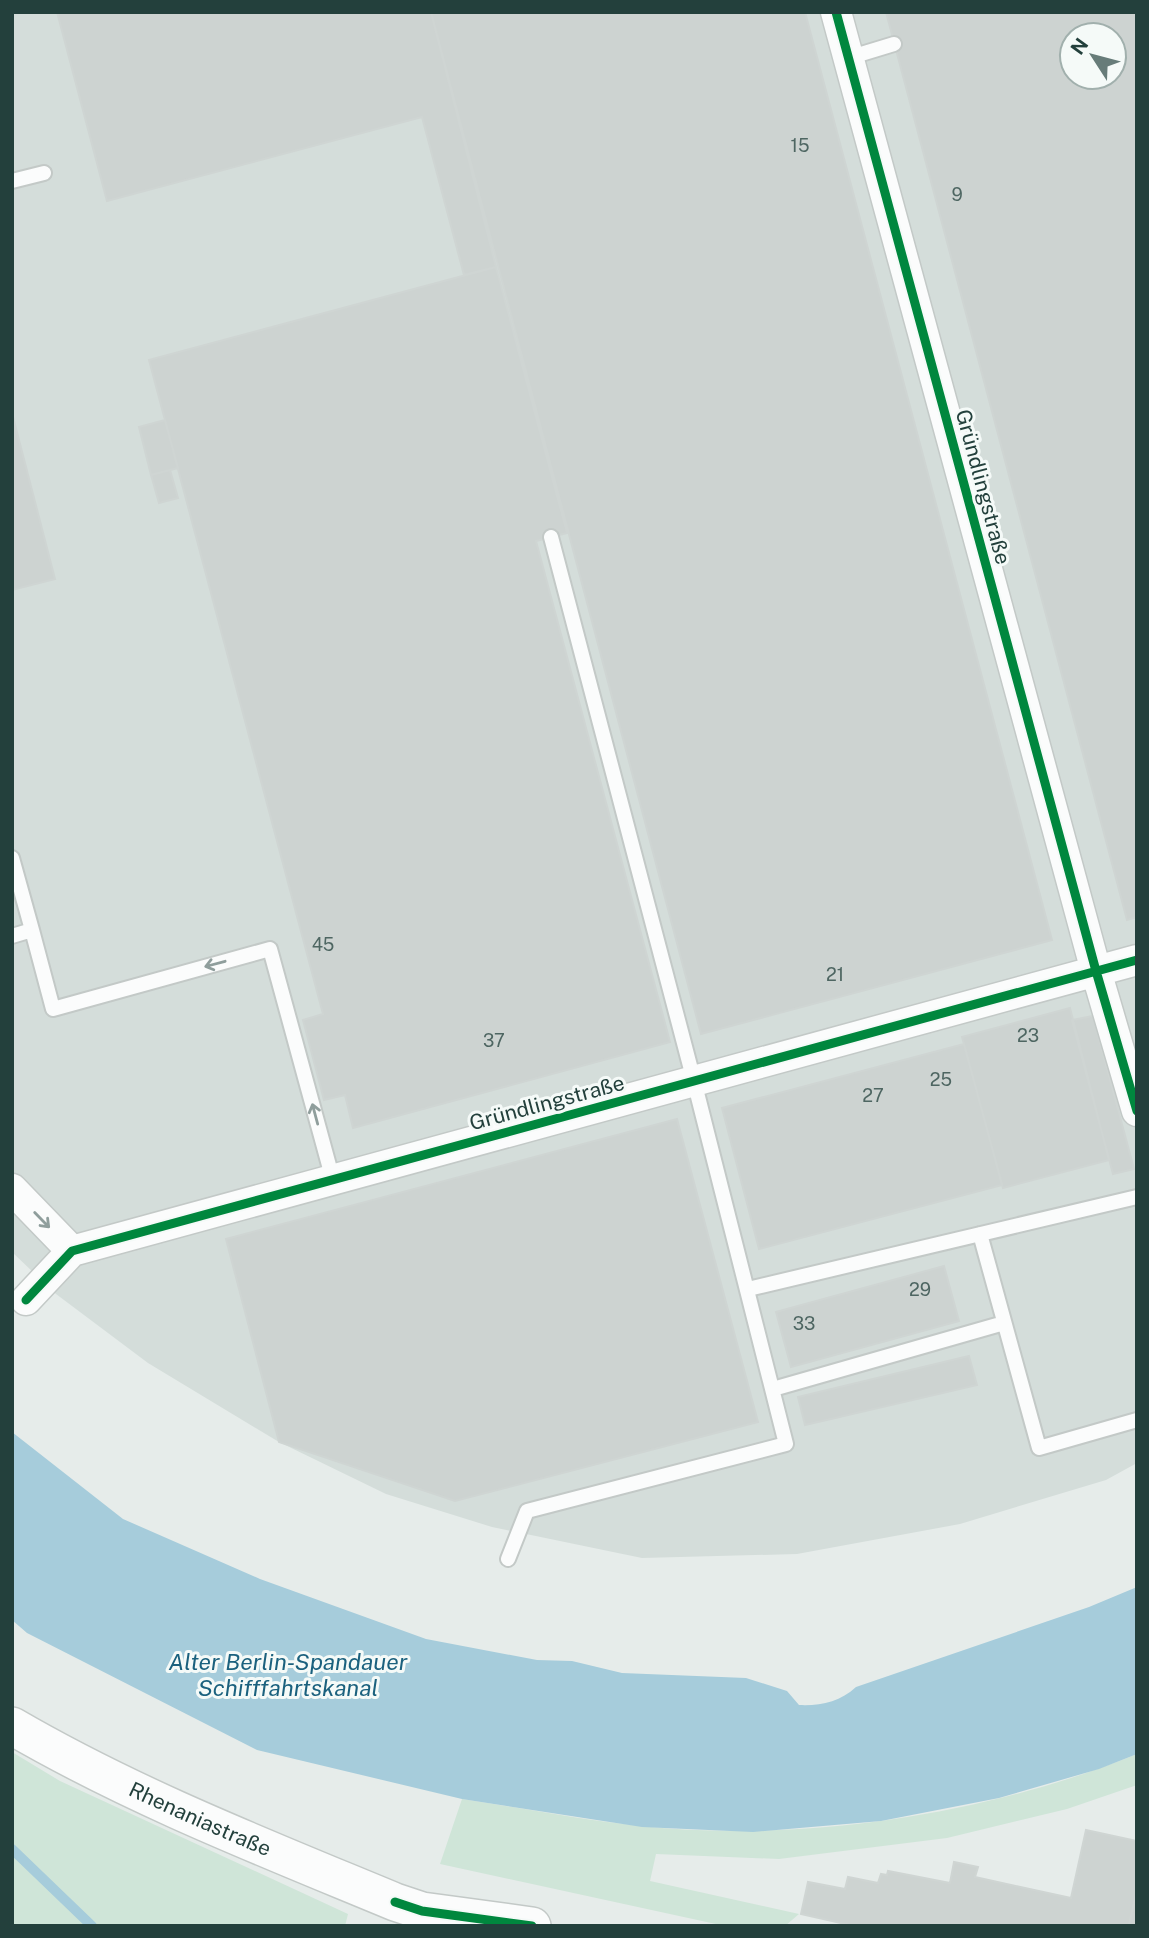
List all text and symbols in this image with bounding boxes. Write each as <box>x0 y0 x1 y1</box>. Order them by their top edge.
north arrow <box>1058 21 1128 91</box>
text: N <box>1066 34 1093 58</box>
house number: 15 <box>791 135 809 156</box>
house number: 9 <box>951 184 963 205</box>
street label: Gründlingstraße <box>951 407 1016 567</box>
house number: 45 <box>312 934 334 955</box>
one-way arrow <box>205 958 227 971</box>
house number: 21 <box>826 964 844 985</box>
house number: 23 <box>1017 1025 1039 1046</box>
house number: 37 <box>483 1030 505 1051</box>
house number: 25 <box>930 1069 952 1090</box>
street label: Gründlingstraße <box>467 1070 627 1135</box>
house number: 27 <box>862 1085 884 1106</box>
one-way arrow <box>308 1103 321 1126</box>
one-way arrow <box>34 1211 50 1229</box>
house number: 29 <box>909 1279 931 1300</box>
house number: 33 <box>793 1313 815 1334</box>
water label: Alter Berlin-Spandauer Schifffahrtskanal <box>169 1648 408 1701</box>
street label: Rhenaniastraße <box>125 1776 275 1861</box>

